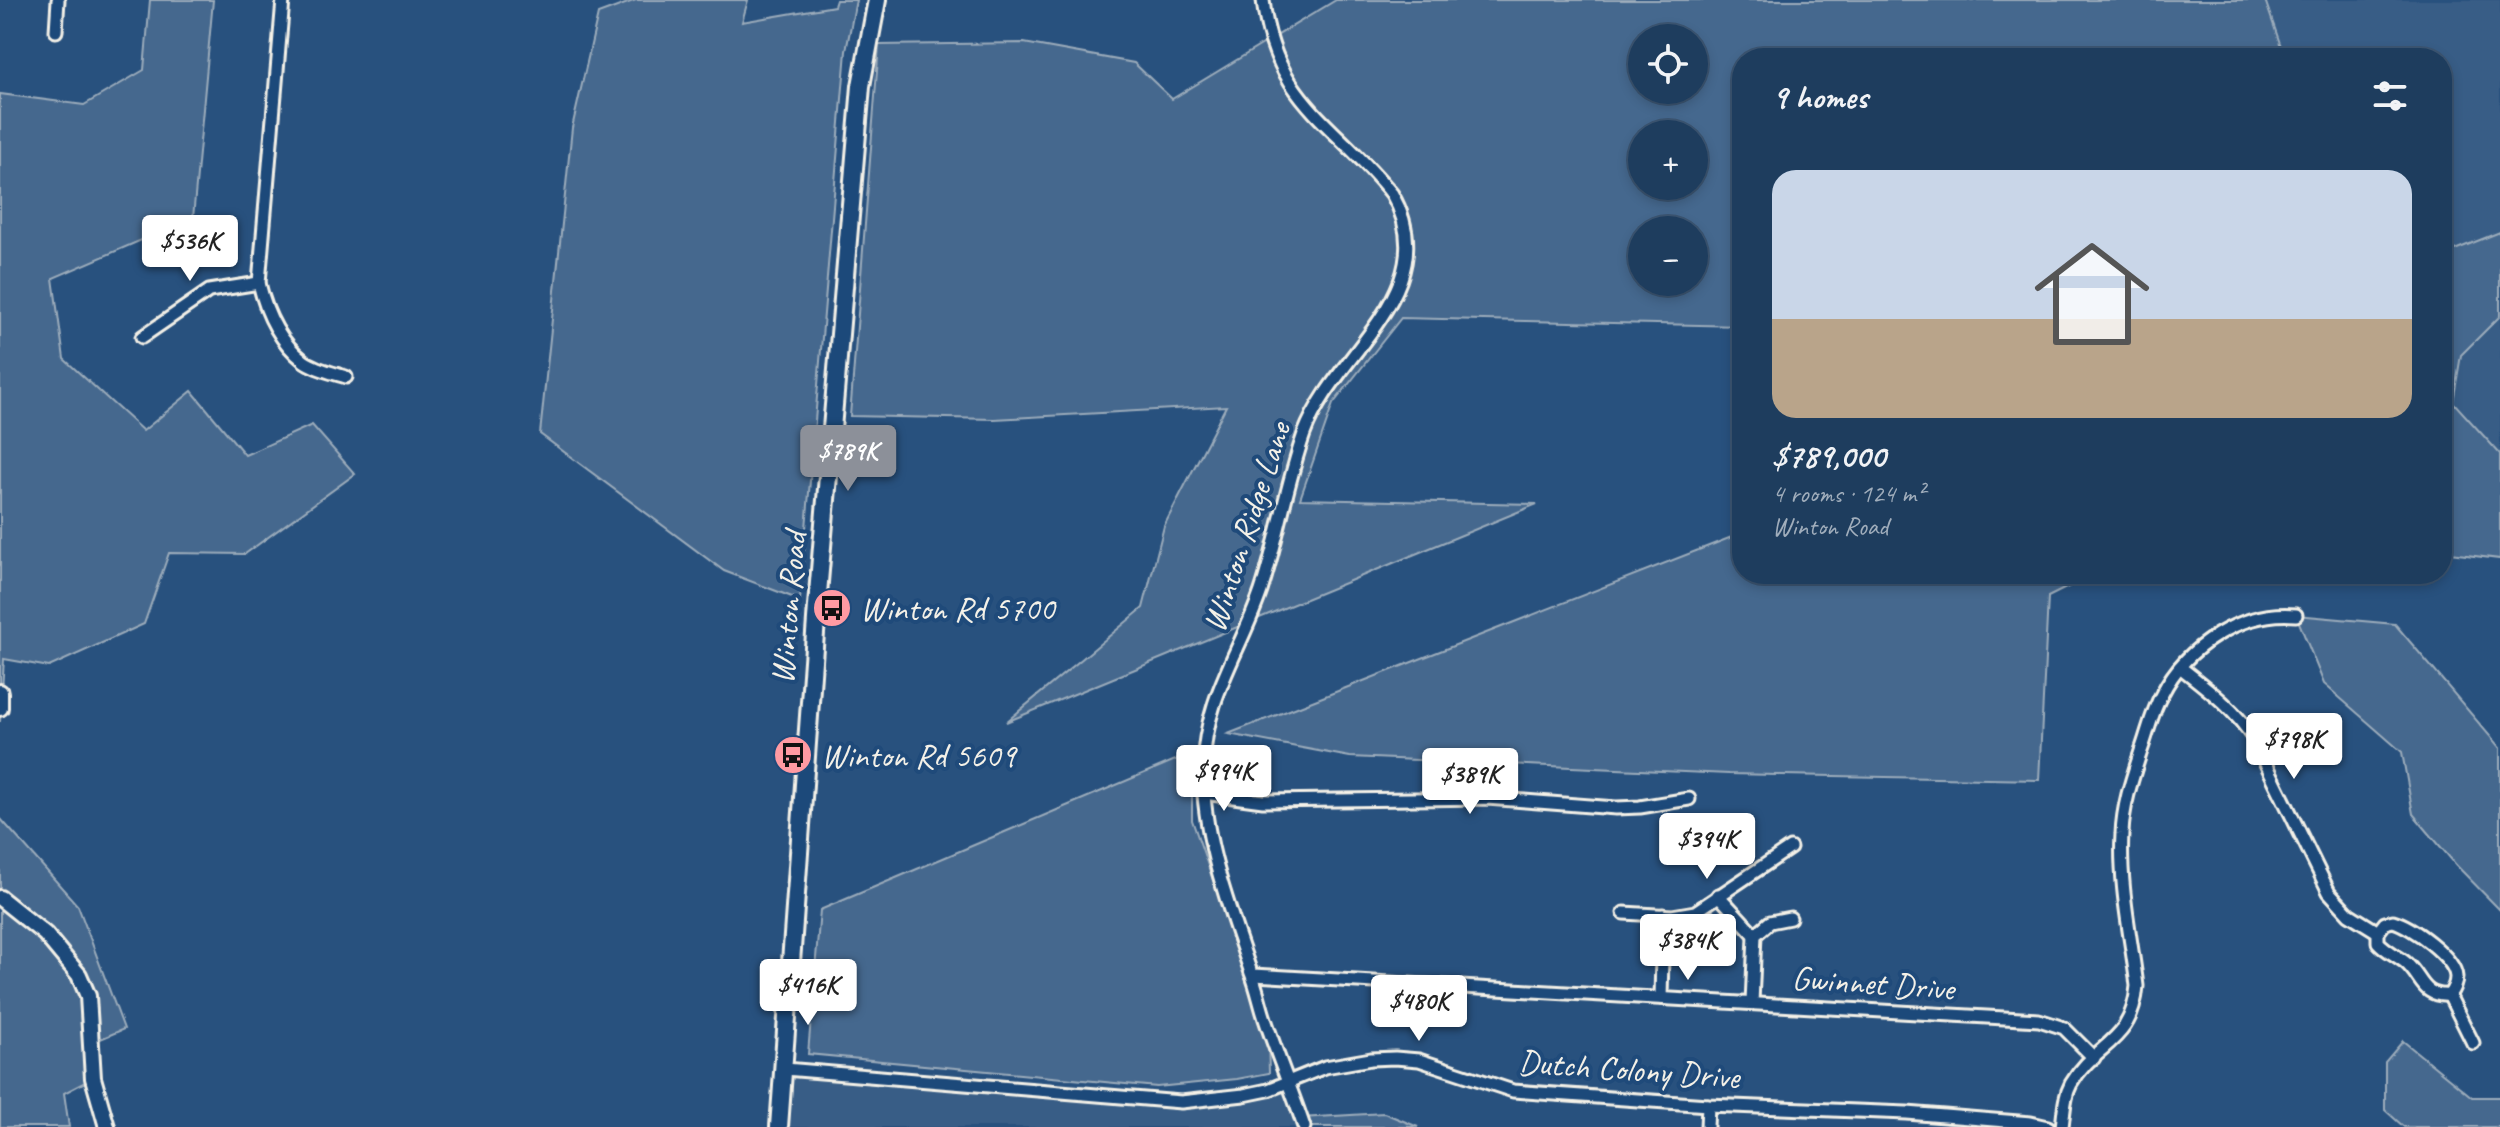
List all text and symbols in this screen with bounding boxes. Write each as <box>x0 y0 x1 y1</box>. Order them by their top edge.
map controls <box>1628 24 1708 296</box>
button: locate <box>1628 24 1708 104</box>
icon: filters <box>2368 74 2412 118</box>
text: 9 homes <box>1772 75 1868 118</box>
button: + <box>1628 120 1708 200</box>
pin: $536K <box>134 215 246 283</box>
button: − <box>1628 216 1708 296</box>
icon: home <box>2020 222 2164 366</box>
text: $536K <box>160 224 220 257</box>
street label: Winton Ridge Lane <box>1192 415 1301 637</box>
pin: $789K <box>792 425 904 493</box>
text: $789K <box>818 434 878 467</box>
text: $789,000 <box>1772 434 1885 477</box>
text: 4 rooms · 124 m² <box>1772 477 1924 510</box>
text: Winton Road <box>1772 510 1888 543</box>
street label: Winton Road <box>760 526 816 686</box>
bus stop icon: Winton Rd 5700 <box>811 587 853 629</box>
place label: Winton Rd 5700 <box>860 587 1057 630</box>
pin: $798K <box>2238 713 2350 781</box>
text: $798K <box>2264 722 2324 755</box>
bus stop icon: Winton Rd 5609 <box>772 734 814 776</box>
place label: Winton Rd 5609 <box>821 734 1018 777</box>
pin: $994K <box>1168 745 1280 813</box>
pin: $389K <box>1414 748 1526 816</box>
text: $994K <box>1194 754 1254 787</box>
text: $389K <box>1440 757 1500 790</box>
pin: $394K <box>1651 813 1763 881</box>
text: $394K <box>1677 822 1737 855</box>
pin: $384K <box>1632 914 1744 982</box>
text: $384K <box>1658 923 1718 956</box>
street label: Gwinnet Drive <box>1790 956 1958 1010</box>
pin: $416K <box>752 959 864 1027</box>
text: $416K <box>778 968 838 1001</box>
pin: $480K <box>1363 975 1475 1043</box>
text: $480K <box>1389 984 1449 1017</box>
street label: Dutch Colony Drive <box>1517 1040 1743 1098</box>

